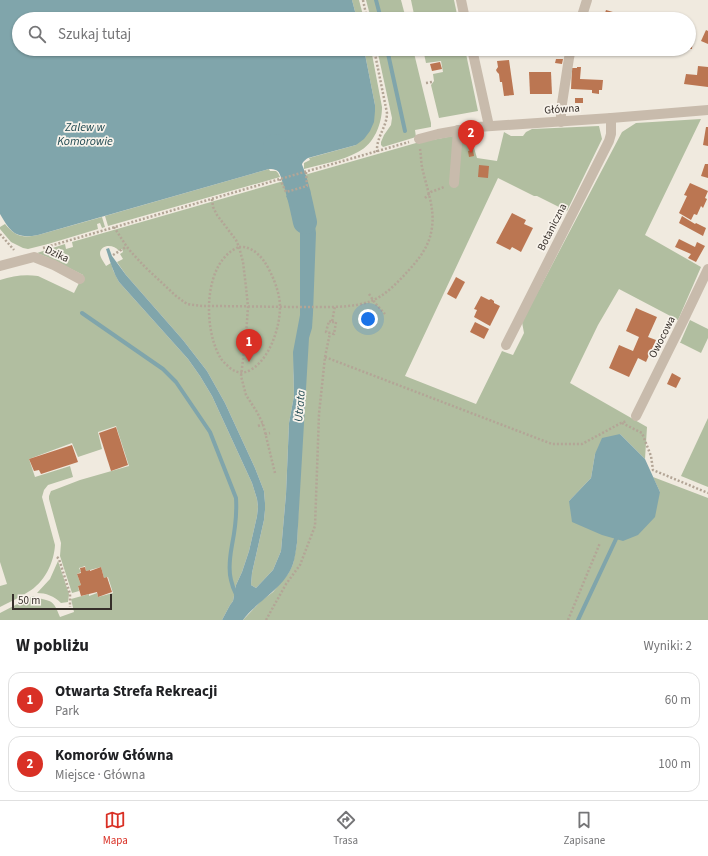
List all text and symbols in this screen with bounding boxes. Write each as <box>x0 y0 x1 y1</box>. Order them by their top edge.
search box <box>12 12 696 56</box>
icon: search <box>26 23 48 45</box>
text: Szukaj tutaj <box>58 24 131 45</box>
street label: Główna <box>544 100 580 118</box>
water label: Zalew w Komorowie <box>57 119 113 150</box>
pin: 2 <box>458 120 484 153</box>
street label: Botaniczna <box>534 201 570 253</box>
street label: Dzika <box>43 242 71 266</box>
your location <box>358 309 378 329</box>
street label: Owocowa <box>645 313 679 361</box>
pin: 1 <box>236 329 262 362</box>
water label: Utrata <box>290 389 310 423</box>
scale bar <box>12 592 112 611</box>
text: 50 m <box>18 593 40 608</box>
text: W pobliżu <box>16 634 89 658</box>
text: Wyniki: 2 <box>643 637 692 655</box>
text: Otwarta Strefa Rekreacji <box>55 681 217 702</box>
text: 1 <box>27 691 33 709</box>
text: 60 m <box>665 691 691 709</box>
text: Park <box>55 702 79 720</box>
text: Komorów Główna <box>55 745 173 766</box>
text: 2 <box>27 755 33 773</box>
text: 100 m <box>658 755 691 773</box>
text: Miejsce · Główna <box>55 766 145 784</box>
tab: Mapa <box>103 809 128 848</box>
tab: Trasa <box>333 809 358 848</box>
tab: Zapisane <box>563 809 605 848</box>

